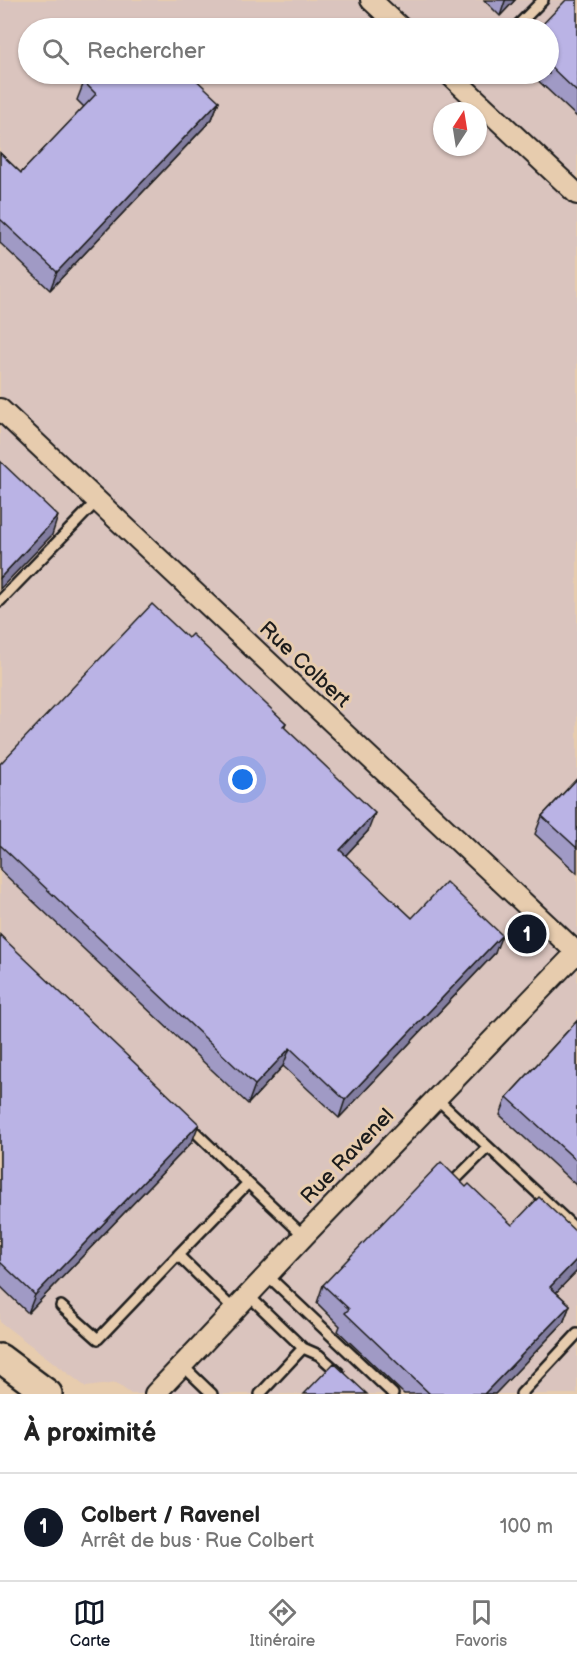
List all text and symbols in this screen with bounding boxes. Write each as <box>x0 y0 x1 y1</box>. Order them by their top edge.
search box <box>18 18 559 84</box>
icon: search <box>39 35 72 68</box>
text: Rechercher <box>87 38 205 65</box>
north arrow <box>433 102 487 156</box>
street label: Rue Colbert <box>254 616 356 713</box>
your location <box>228 765 257 794</box>
pin: 1 <box>508 912 546 956</box>
street label: Rue Ravenel <box>296 1103 399 1209</box>
text: À proximité <box>24 1418 156 1449</box>
text: Colbert / Ravenel <box>81 1502 260 1529</box>
text: 1 <box>39 1515 48 1539</box>
text: 100 m <box>500 1515 553 1539</box>
text: Arrêt de bus · Rue Colbert <box>81 1529 314 1553</box>
tab: Carte <box>70 1596 110 1651</box>
tab: Itinéraire <box>250 1596 315 1651</box>
tab: Favoris <box>455 1596 507 1651</box>

